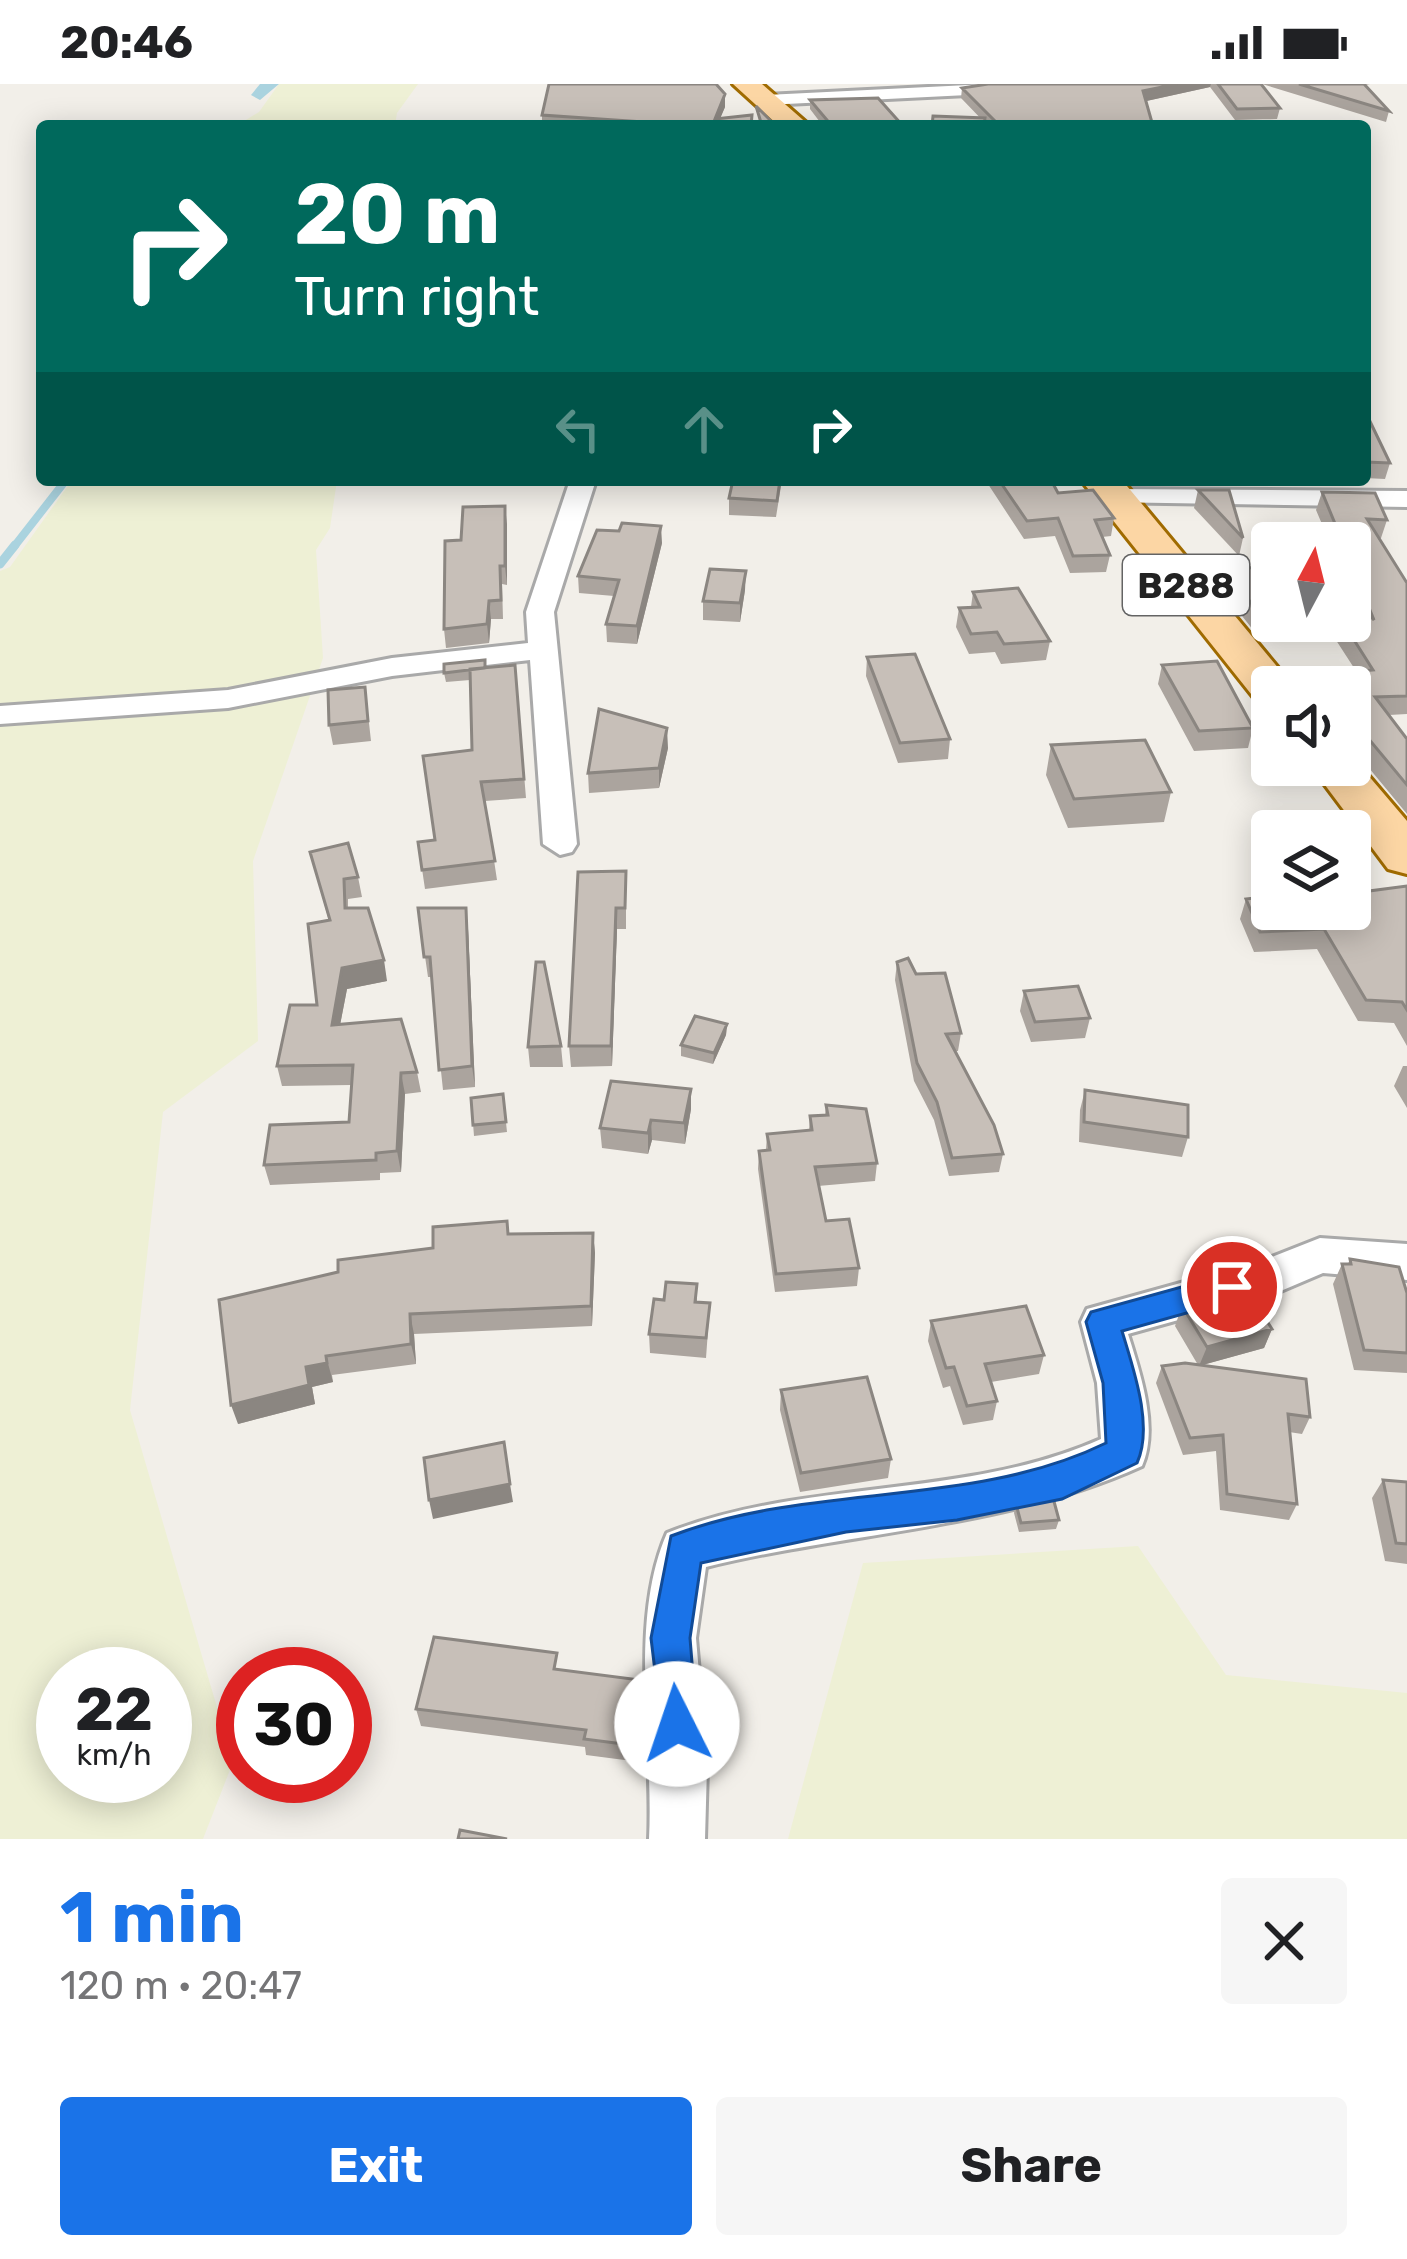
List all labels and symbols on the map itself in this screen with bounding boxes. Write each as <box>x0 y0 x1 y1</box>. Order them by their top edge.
north arrow <box>1251 522 1371 642</box>
road number: B288 <box>1123 555 1249 615</box>
pin <box>1181 1236 1283 1338</box>
speed limit sign: 30 <box>216 1647 372 1803</box>
position arrow <box>614 1661 740 1787</box>

